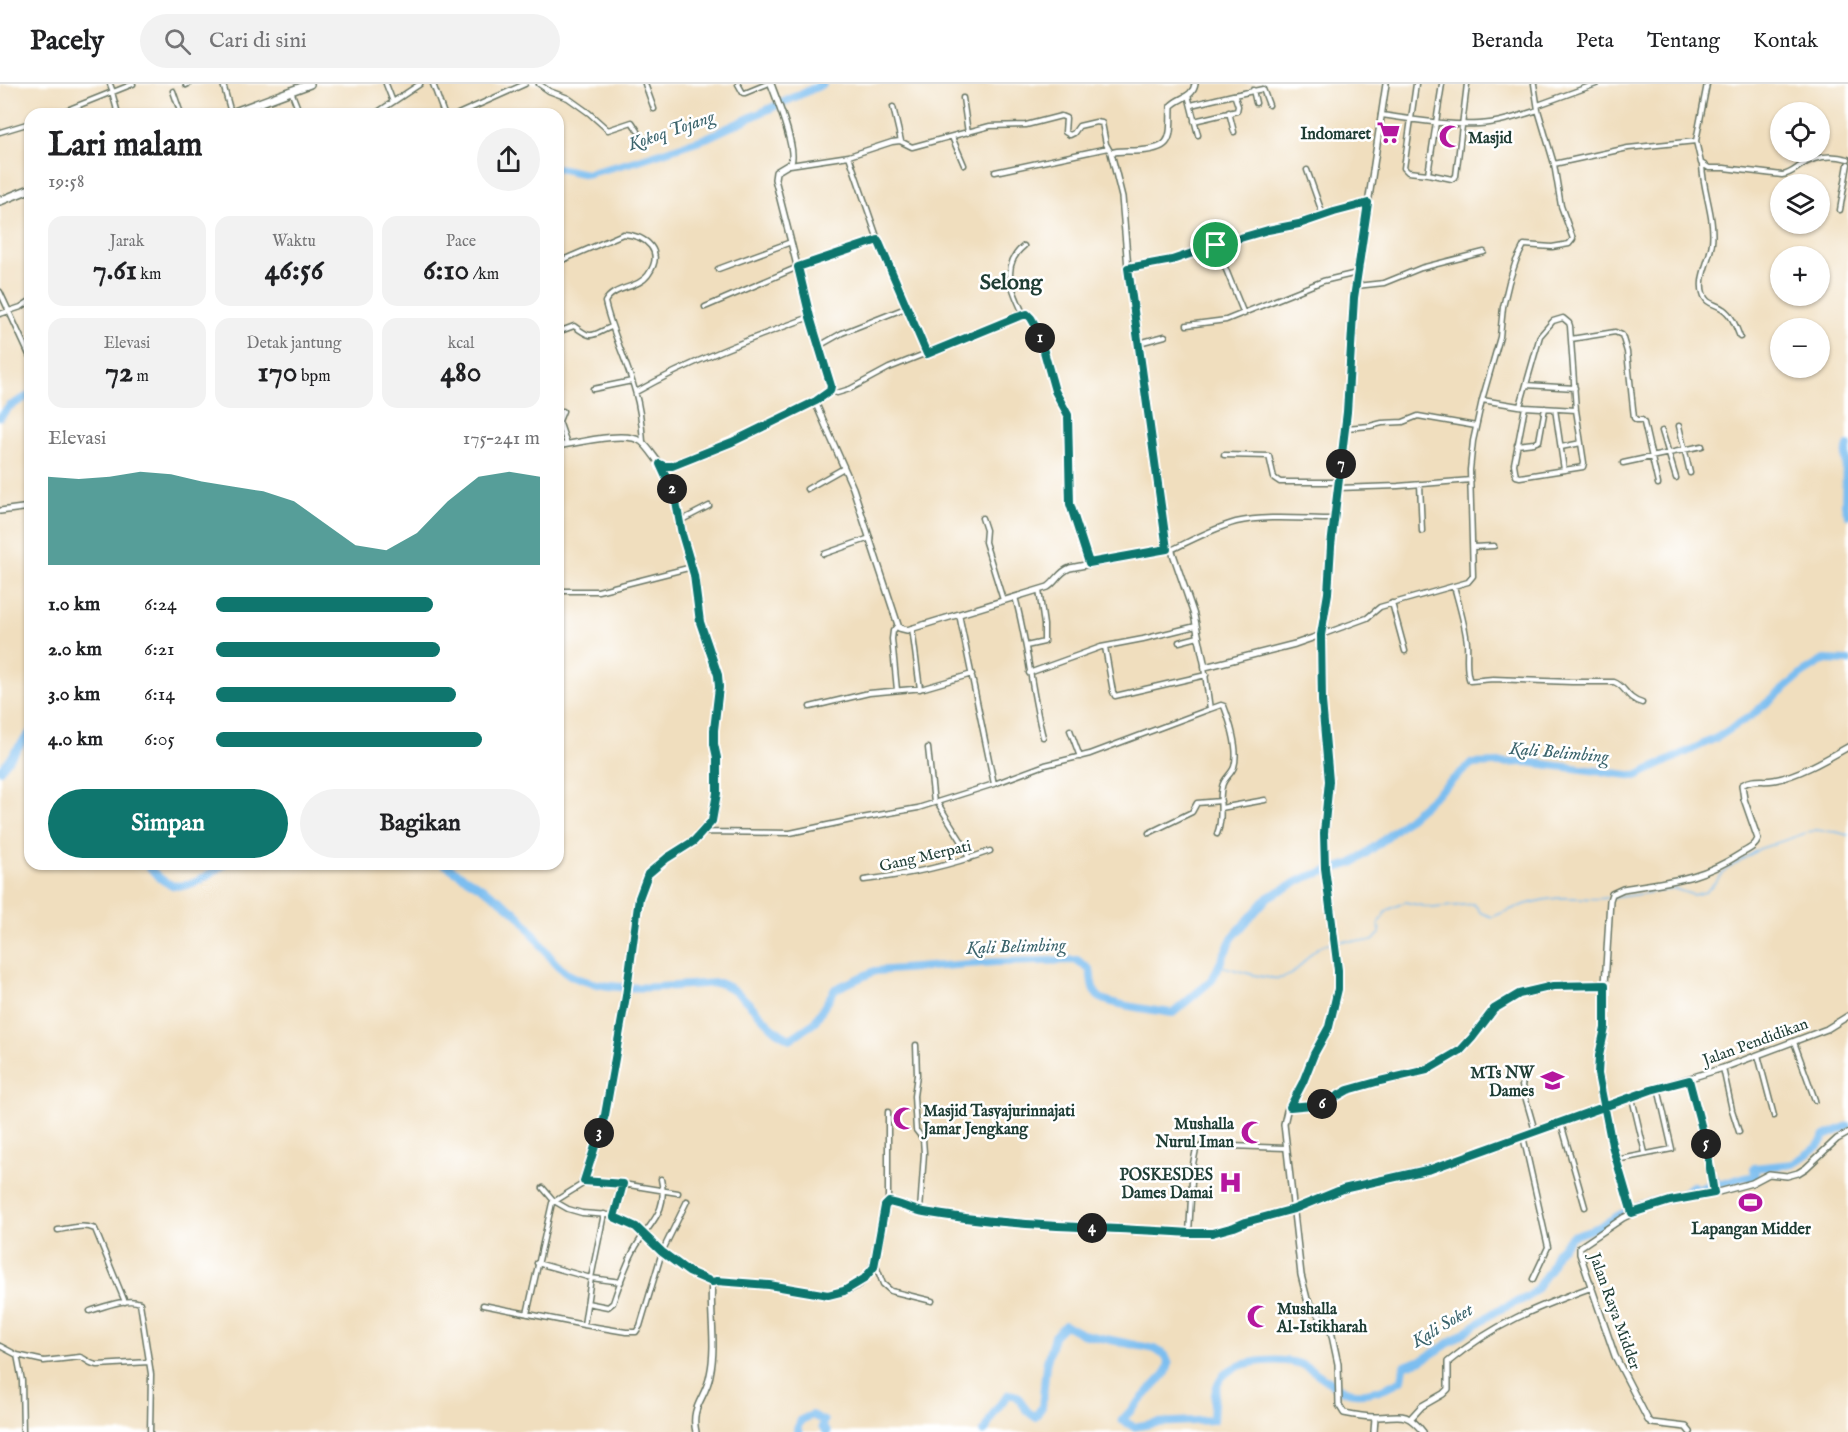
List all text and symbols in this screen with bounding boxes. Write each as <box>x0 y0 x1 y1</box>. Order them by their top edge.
search box <box>140 14 560 68</box>
text: Pacely <box>30 24 104 59</box>
icon: search <box>161 25 194 58</box>
text: Cari di sini <box>209 27 307 55</box>
text: Beranda <box>1471 28 1543 55</box>
text: Peta <box>1576 28 1614 55</box>
text: Tentang <box>1647 28 1720 55</box>
text: Kontak <box>1753 28 1818 55</box>
map controls <box>1770 102 1830 378</box>
button: locate <box>1770 102 1830 162</box>
water label: Kokoq Tojang <box>624 106 719 157</box>
supermarket icon: Indomaret <box>1376 120 1402 146</box>
mosque icon: Masjid <box>1437 124 1463 150</box>
text: Lari malam <box>48 125 202 167</box>
place label: Indomaret <box>1300 125 1372 145</box>
button: share <box>477 128 540 191</box>
place label: Masjid <box>1468 129 1513 149</box>
text: 19:58 <box>48 169 85 194</box>
button: layers <box>1770 174 1830 234</box>
pin <box>1190 219 1241 270</box>
icon: arrive <box>1199 228 1232 261</box>
text: Jarak <box>110 232 144 252</box>
text: Waktu <box>272 232 316 252</box>
text: Pace <box>446 232 476 252</box>
button: + <box>1770 246 1830 306</box>
text: 7.61 <box>93 252 137 290</box>
text: 46:56 <box>265 252 323 290</box>
text: 6:10 <box>423 252 469 290</box>
text: km <box>137 265 161 285</box>
text: /km <box>469 265 499 285</box>
district label: Selong <box>980 269 1043 297</box>
button: − <box>1770 318 1830 378</box>
pin: 1 <box>1025 323 1055 353</box>
text: 1 <box>1037 328 1043 348</box>
text: Elevasi <box>104 334 150 354</box>
text: Detak jantung <box>247 334 341 354</box>
text: kcal <box>448 334 474 354</box>
text: 72 <box>105 354 133 392</box>
text: 170 <box>258 354 297 392</box>
text: 480 <box>440 354 482 392</box>
text: m <box>133 367 149 387</box>
text: bpm <box>297 367 330 387</box>
text: Elevasi <box>48 426 106 451</box>
text: 175–241 m <box>463 426 540 451</box>
pin: 7 <box>1326 449 1356 479</box>
text: 7 <box>1337 454 1345 474</box>
pin: 2 <box>657 474 687 504</box>
text: 2 <box>668 479 676 499</box>
text: 1.0 km <box>48 592 100 617</box>
text: 6:24 <box>144 592 177 617</box>
text: 2.0 km <box>48 637 102 662</box>
text: 6:21 <box>144 637 175 662</box>
text: 3.0 km <box>48 682 100 707</box>
text: 6:14 <box>144 682 175 707</box>
text: 4.0 km <box>48 727 103 752</box>
text: 6:05 <box>144 727 175 752</box>
water label: Kali Belimbing <box>1507 738 1611 769</box>
button: Simpan <box>48 789 288 858</box>
button: Bagikan <box>300 789 540 858</box>
street label: Gang Merpati <box>877 837 973 877</box>
water label: Kali Belimbing <box>965 934 1067 961</box>
street label: Jalan Pendidikan <box>1698 1014 1812 1072</box>
place label: MTs NW Dames <box>1470 1064 1536 1102</box>
school or university icon: MTs NW Dames <box>1539 1068 1565 1094</box>
pin: 6 <box>1307 1089 1337 1119</box>
text: 6 <box>1319 1094 1325 1114</box>
place label: Masjid Tasyajurinnajati Jamar Jengkang <box>921 1102 1076 1140</box>
mosque icon: Masjid Tasyajurinnajati Jamar Jengkang <box>892 1106 918 1132</box>
place label: Mushalla Nurul Iman <box>1155 1115 1235 1153</box>
pin: 3 <box>584 1118 614 1148</box>
mosque icon: Mushalla Nurul Iman <box>1239 1119 1265 1145</box>
text: 3 <box>596 1123 602 1143</box>
pin: 5 <box>1691 1129 1721 1159</box>
text: 5 <box>1703 1134 1709 1154</box>
place label: POSKESDES Dames Damai <box>1119 1166 1214 1204</box>
hospital icon: POSKESDES Dames Damai <box>1218 1170 1244 1196</box>
sports icon: Lapangan Midder <box>1738 1190 1764 1216</box>
pin: 4 <box>1077 1213 1107 1243</box>
text: 4 <box>1088 1218 1096 1238</box>
place label: Lapangan Midder <box>1691 1220 1811 1240</box>
street label: Jalan Raya Midder <box>1583 1249 1645 1373</box>
water label: Kali Soket <box>1407 1298 1479 1354</box>
place label: Mushalla Al-Istikharah <box>1276 1300 1368 1338</box>
mosque icon: Mushalla Al-Istikharah <box>1246 1304 1272 1330</box>

